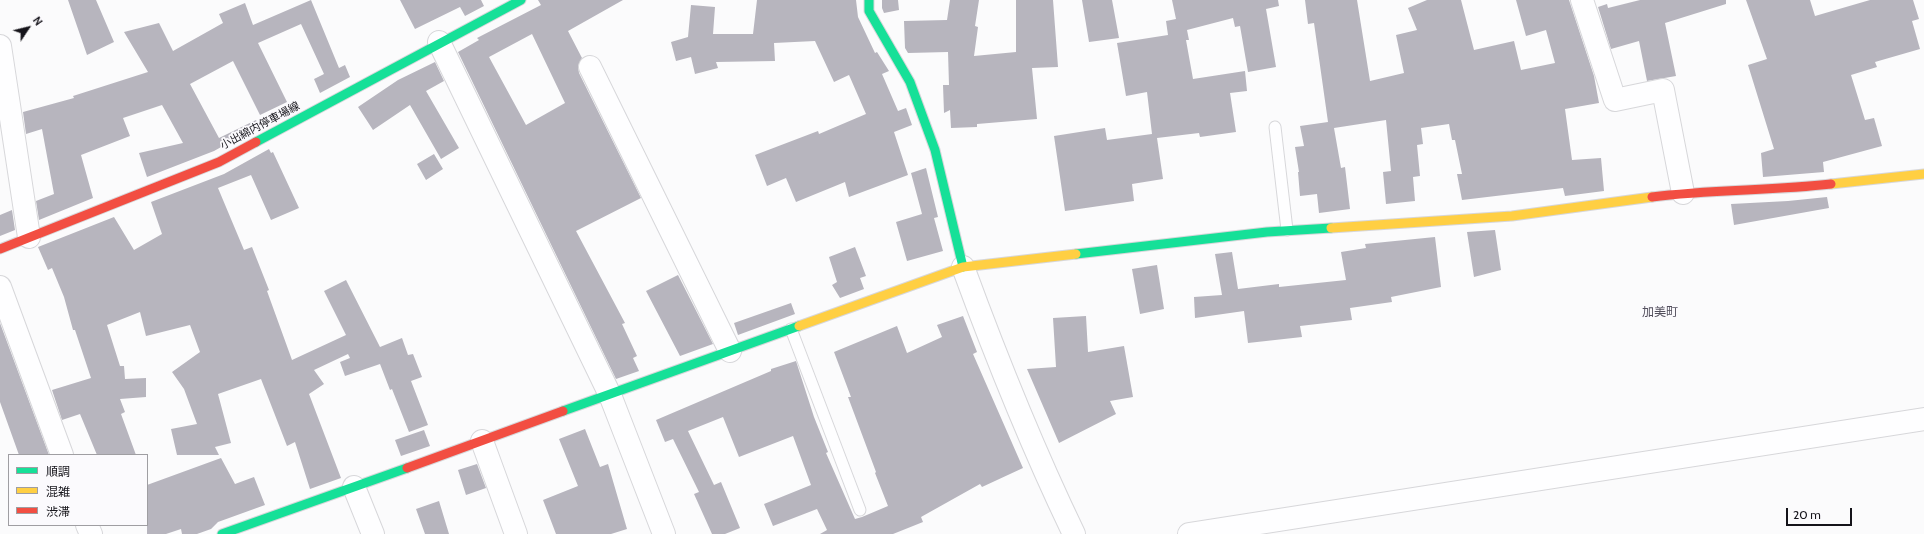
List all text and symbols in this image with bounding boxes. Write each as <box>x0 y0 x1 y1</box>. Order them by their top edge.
north arrow <box>8 8 48 48</box>
text: N <box>30 14 46 28</box>
street label: 小出綿内停車場線 <box>218 100 302 152</box>
district label: 加美町 <box>1642 305 1678 319</box>
legend <box>8 454 148 526</box>
text: 順調 <box>46 464 70 479</box>
text: 混雑 <box>46 484 70 499</box>
scale bar <box>1788 500 1854 526</box>
text: 渋滞 <box>46 504 70 519</box>
text: 20 m <box>1793 507 1821 522</box>

